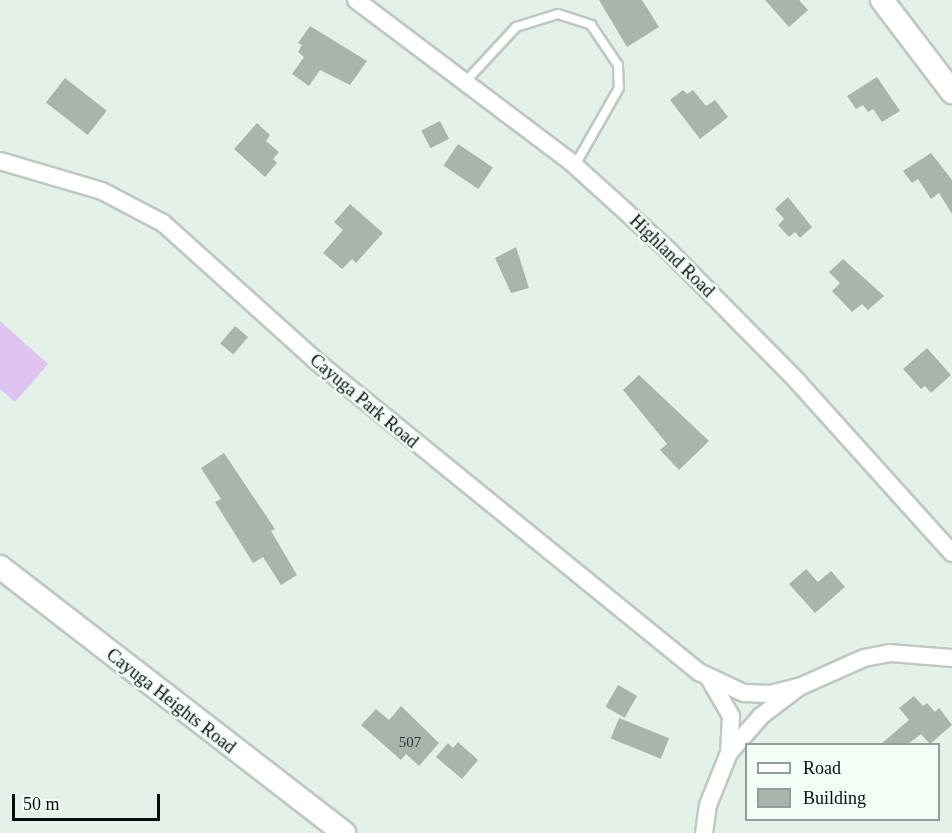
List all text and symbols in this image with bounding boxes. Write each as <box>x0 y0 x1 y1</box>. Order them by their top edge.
street label: Highland Road <box>625 210 719 302</box>
street label: Cayuga Park Road <box>305 349 423 453</box>
street label: Cayuga Heights Road <box>102 644 240 758</box>
house number: 507 <box>399 734 421 752</box>
legend <box>745 743 940 821</box>
text: Road <box>803 758 841 778</box>
scale bar <box>15 782 164 820</box>
text: Building <box>803 788 866 808</box>
text: 50 m <box>23 794 60 814</box>

